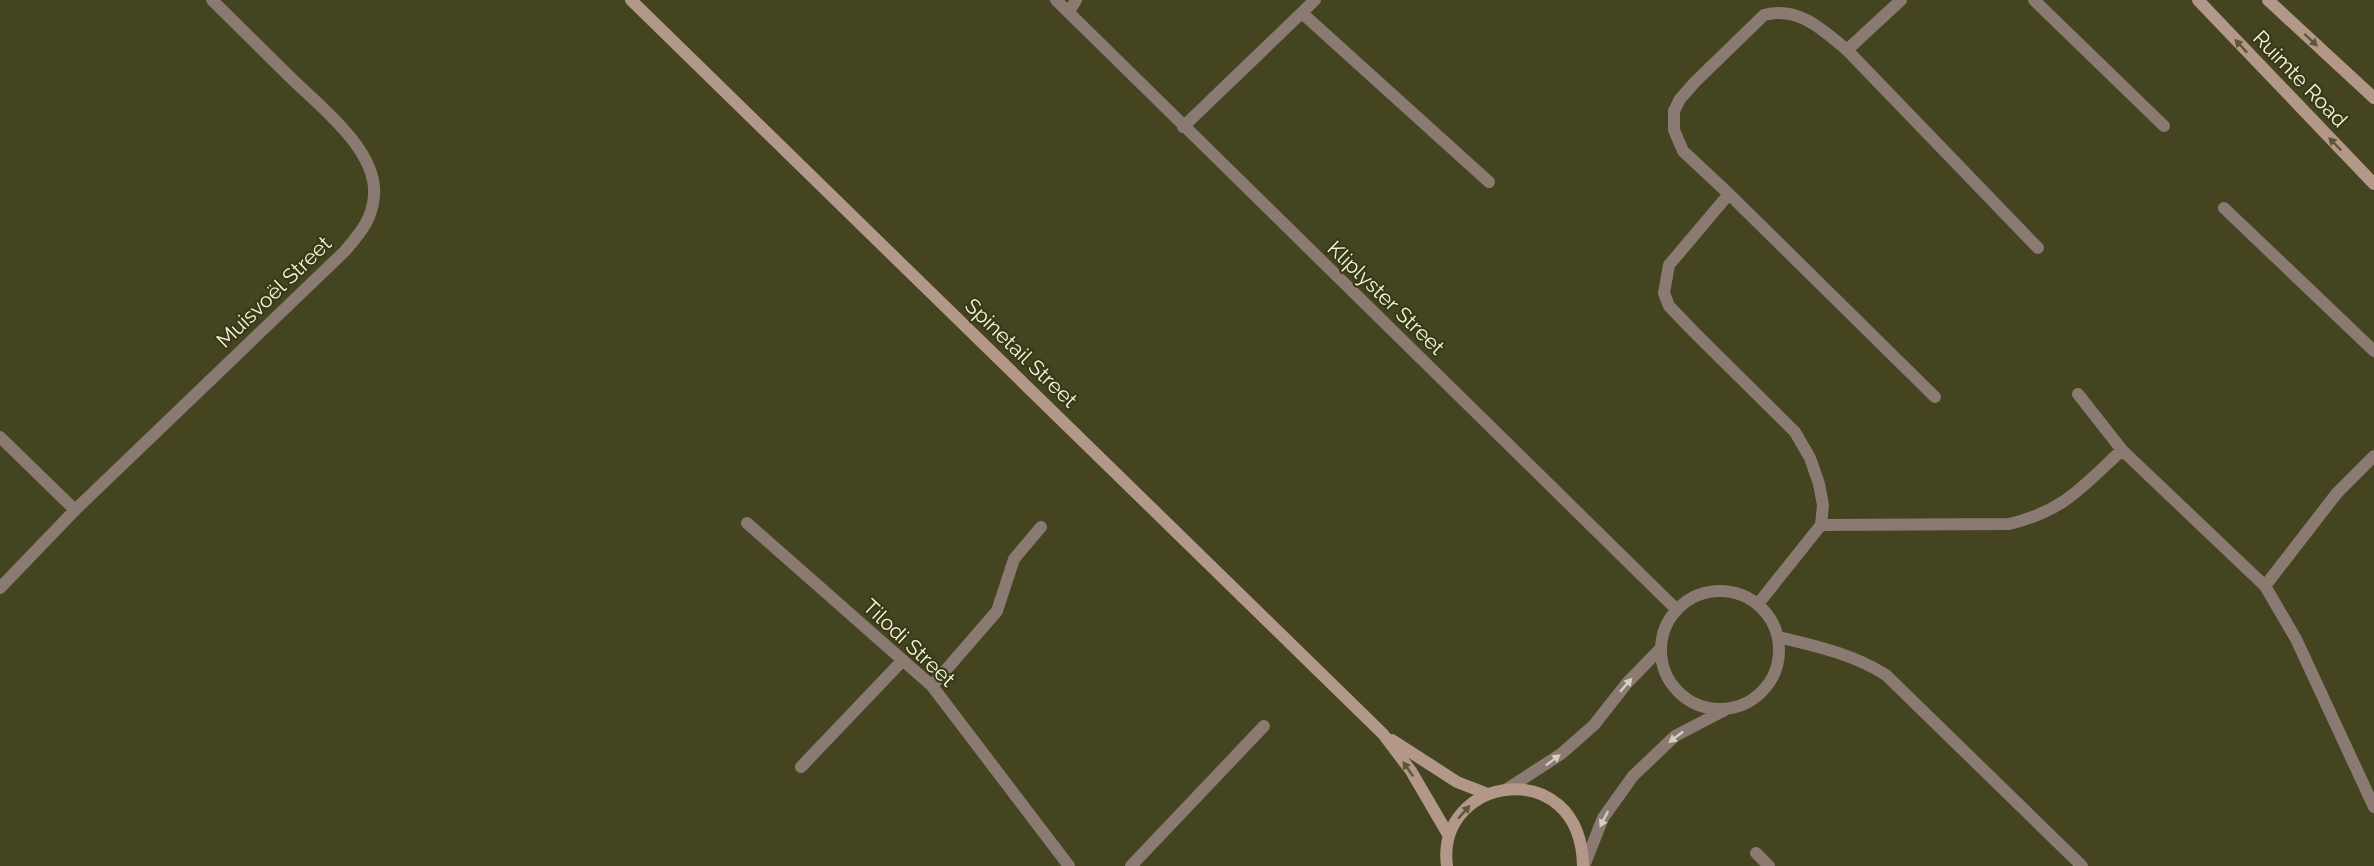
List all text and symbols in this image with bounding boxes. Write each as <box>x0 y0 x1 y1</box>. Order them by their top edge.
street label: Ruimte Road <box>2248 25 2353 132</box>
one-way arrow <box>2303 33 2318 46</box>
one-way arrow <box>2235 40 2249 54</box>
one-way arrow <box>2328 137 2342 152</box>
street label: Muisvoël Street <box>211 231 336 353</box>
street label: Kliplyster Street <box>1323 236 1450 360</box>
street label: Spinetail Street <box>960 293 1083 413</box>
street label: Tilodi Street <box>858 594 961 692</box>
one-way arrow <box>1619 678 1632 693</box>
one-way arrow <box>1668 730 1684 743</box>
one-way arrow <box>1545 754 1561 766</box>
one-way arrow <box>1402 761 1414 777</box>
one-way arrow <box>1457 805 1470 820</box>
one-way arrow <box>1599 810 1609 827</box>

